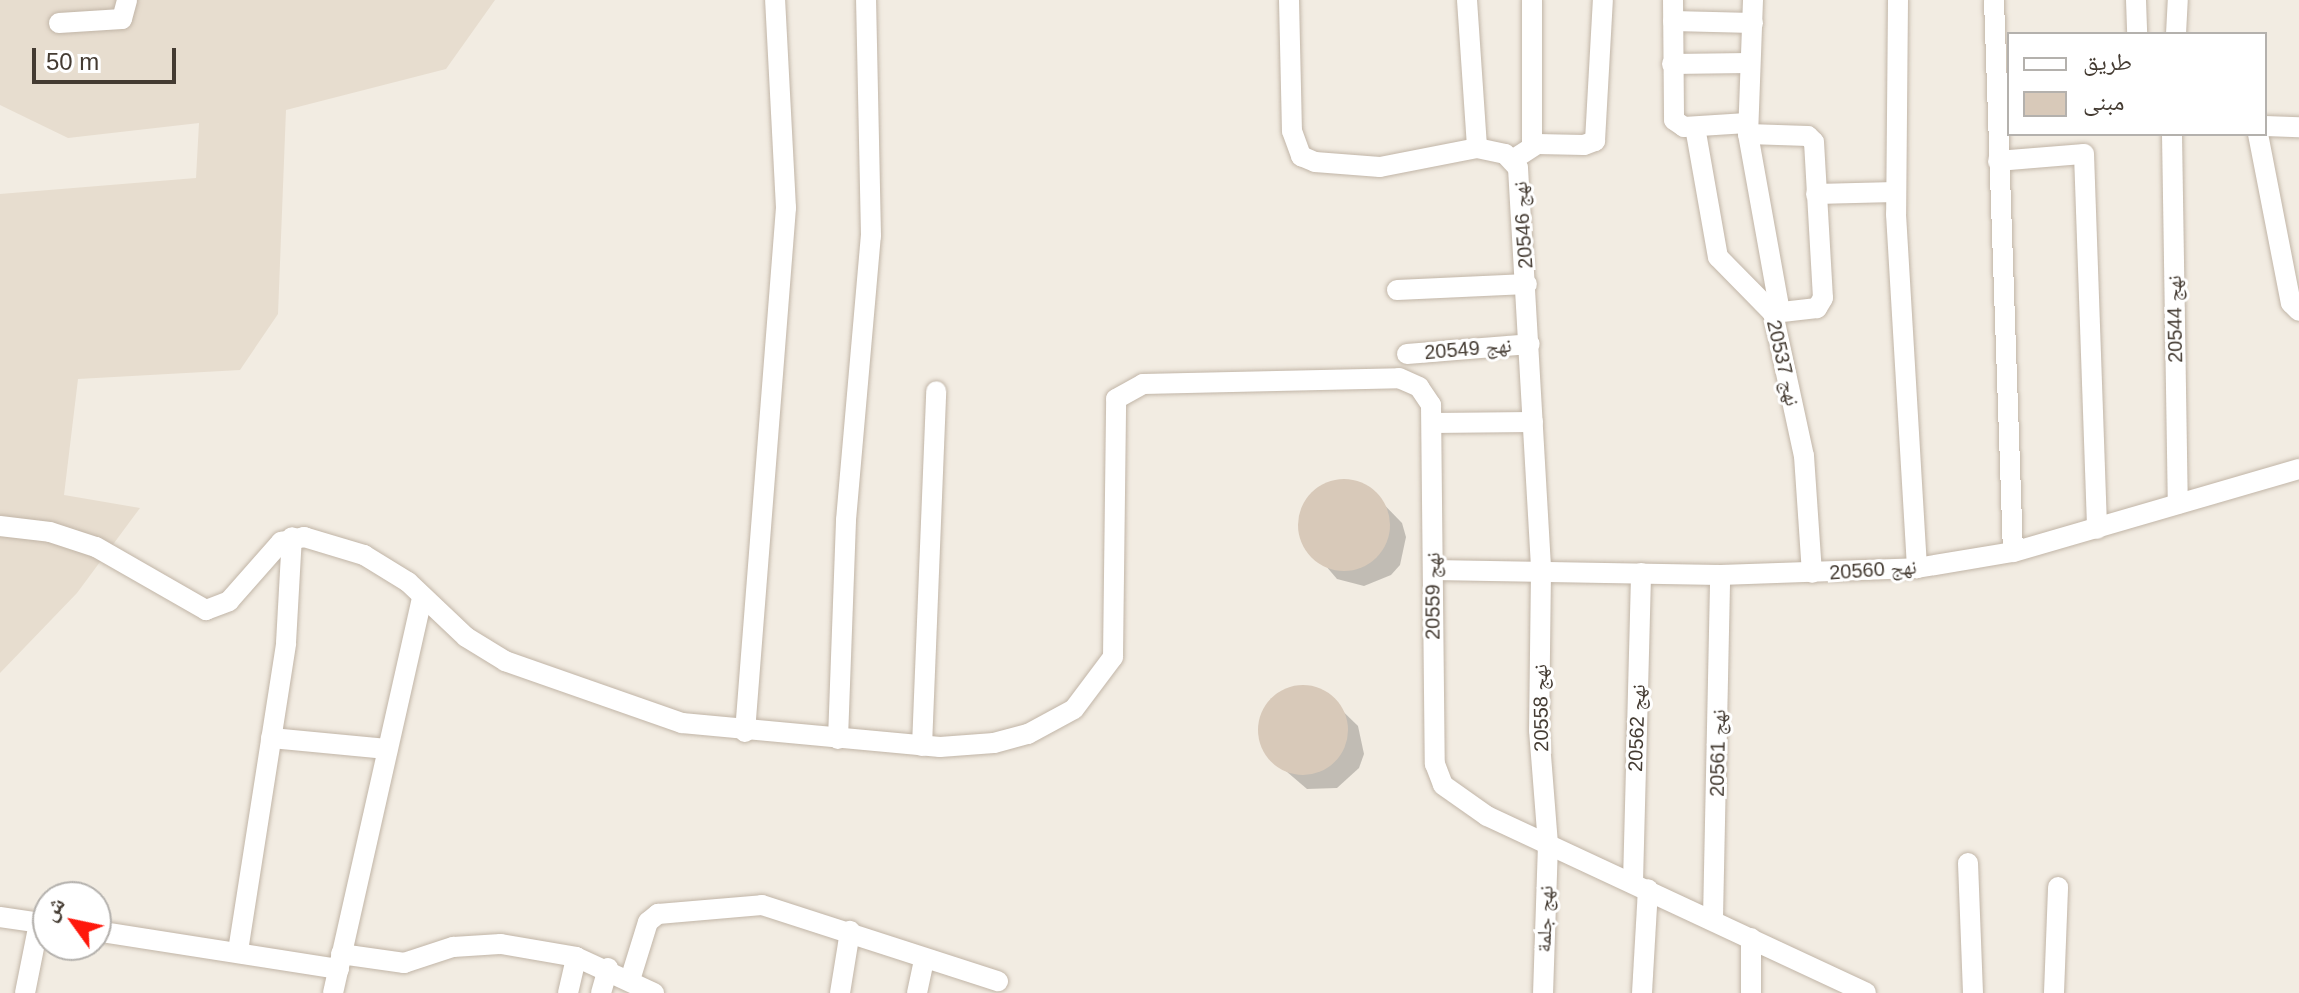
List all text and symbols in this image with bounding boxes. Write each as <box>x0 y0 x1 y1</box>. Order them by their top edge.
scale bar <box>36 32 180 82</box>
legend <box>2007 32 2267 136</box>
text: 50 m <box>46 48 99 75</box>
text: طريق <box>2083 48 2132 75</box>
text: مبنى <box>2083 88 2124 115</box>
street label: نهج 20546 <box>1508 180 1538 270</box>
street label: نهج 20544 <box>2162 275 2188 363</box>
street label: نهج 20537 <box>1761 318 1805 408</box>
street label: نهج 20549 <box>1423 333 1513 365</box>
street label: نهج 20559 <box>1421 552 1445 640</box>
street label: نهج 20560 <box>1828 555 1918 585</box>
street label: نهج 20558 <box>1528 664 1554 752</box>
street label: نهج 20562 <box>1623 684 1651 772</box>
street label: نهج 20561 <box>1705 709 1731 797</box>
north arrow <box>32 881 112 961</box>
street label: نهج جلمة <box>1532 885 1558 953</box>
text: ش <box>36 892 70 925</box>

